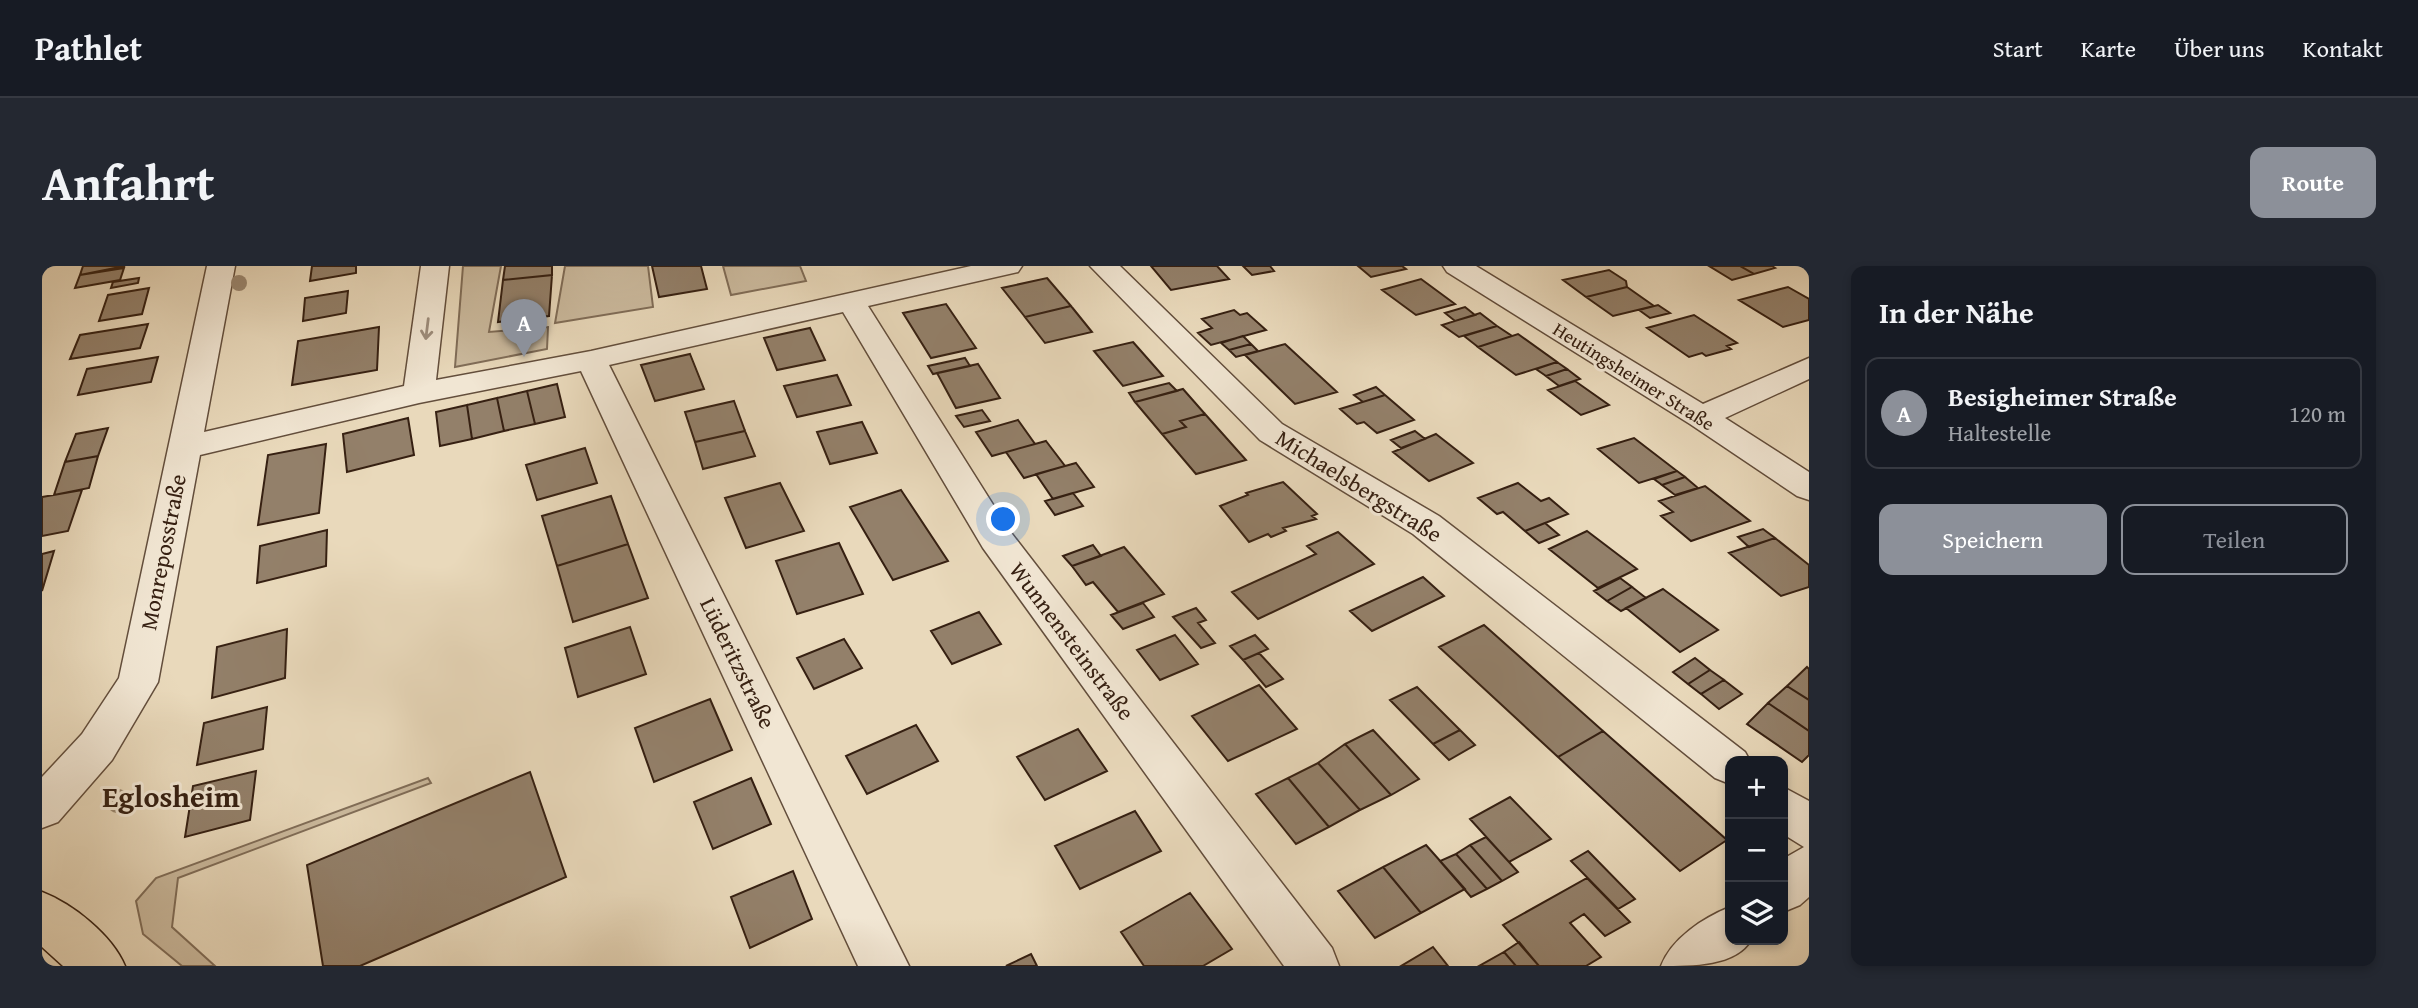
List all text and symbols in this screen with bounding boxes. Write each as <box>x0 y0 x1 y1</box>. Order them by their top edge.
text: Pathlet <box>35 24 142 72</box>
text: Start <box>1993 31 2043 66</box>
text: Karte <box>2081 31 2136 66</box>
text: Über uns <box>2174 31 2265 66</box>
text: Kontakt <box>2303 31 2383 66</box>
text: Anfahrt <box>42 146 215 218</box>
button: Route <box>2250 147 2376 218</box>
text: In der Nähe <box>1879 290 2034 334</box>
pin: A <box>501 299 547 357</box>
street label: Heutingsheimer Straße <box>1548 315 1720 437</box>
one-way arrow <box>420 318 433 340</box>
text: Besigheimer Straße <box>1948 377 2177 416</box>
text: A <box>1897 397 1911 430</box>
text: 120 m <box>2289 397 2346 430</box>
text: Haltestelle <box>1948 416 2051 449</box>
street label: Michaelsbergstraße <box>1270 421 1449 550</box>
street label: Monreposstraße <box>131 471 194 633</box>
your location <box>986 502 1020 536</box>
button: Speichern <box>1879 504 2107 575</box>
button: Teilen <box>2121 504 2348 575</box>
street label: Wunnensteinstraße <box>1002 555 1143 727</box>
street label: Lüderitzstraße <box>692 592 785 734</box>
map controls <box>1725 756 1788 945</box>
button: + <box>1725 756 1788 819</box>
district label: Eglosheim <box>102 774 240 818</box>
button: − <box>1725 819 1788 882</box>
button: layers <box>1725 882 1788 945</box>

